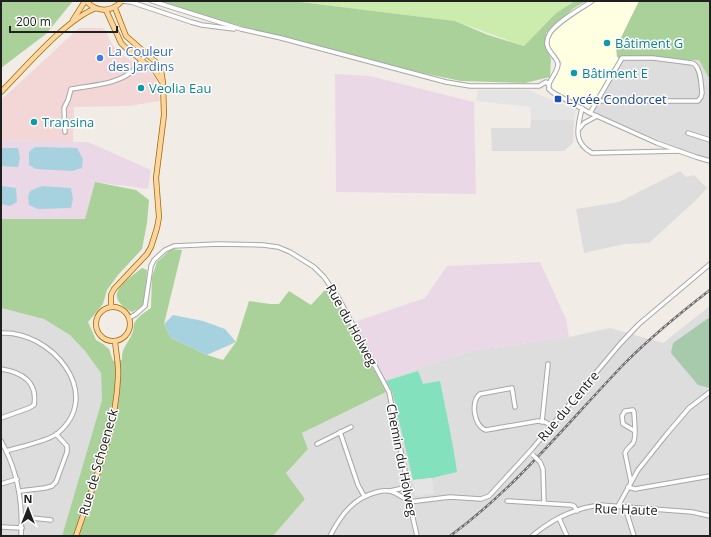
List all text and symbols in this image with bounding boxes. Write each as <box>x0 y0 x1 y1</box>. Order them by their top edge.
scale bar <box>10 8 117 34</box>
text: 200 m <box>16 13 51 30</box>
place label: Bâtiment G <box>615 34 683 52</box>
marker: Bâtiment G <box>602 38 612 48</box>
place label: La Couleur des Jardins <box>108 42 174 75</box>
marker: La Couleur des Jardins <box>95 53 105 63</box>
place label: Bâtiment E <box>582 64 648 82</box>
marker: Bâtiment E <box>569 68 579 78</box>
place label: Veolia Eau <box>149 79 211 97</box>
marker: Veolia Eau <box>136 83 146 93</box>
place label: Lycée Condorcet <box>566 90 667 108</box>
marker: Lycée Condorcet <box>553 94 563 104</box>
place label: Transina <box>42 113 94 131</box>
marker: Transina <box>29 117 39 127</box>
street label: Rue du Holweg <box>322 281 382 369</box>
street label: Rue du Centre <box>533 367 603 445</box>
street label: Chemin du Holweg <box>382 402 422 518</box>
street label: Rue de Schoeneck <box>74 406 122 517</box>
north arrow <box>8 489 48 529</box>
text: N <box>24 491 32 506</box>
street label: Rue Haute <box>594 499 658 519</box>

